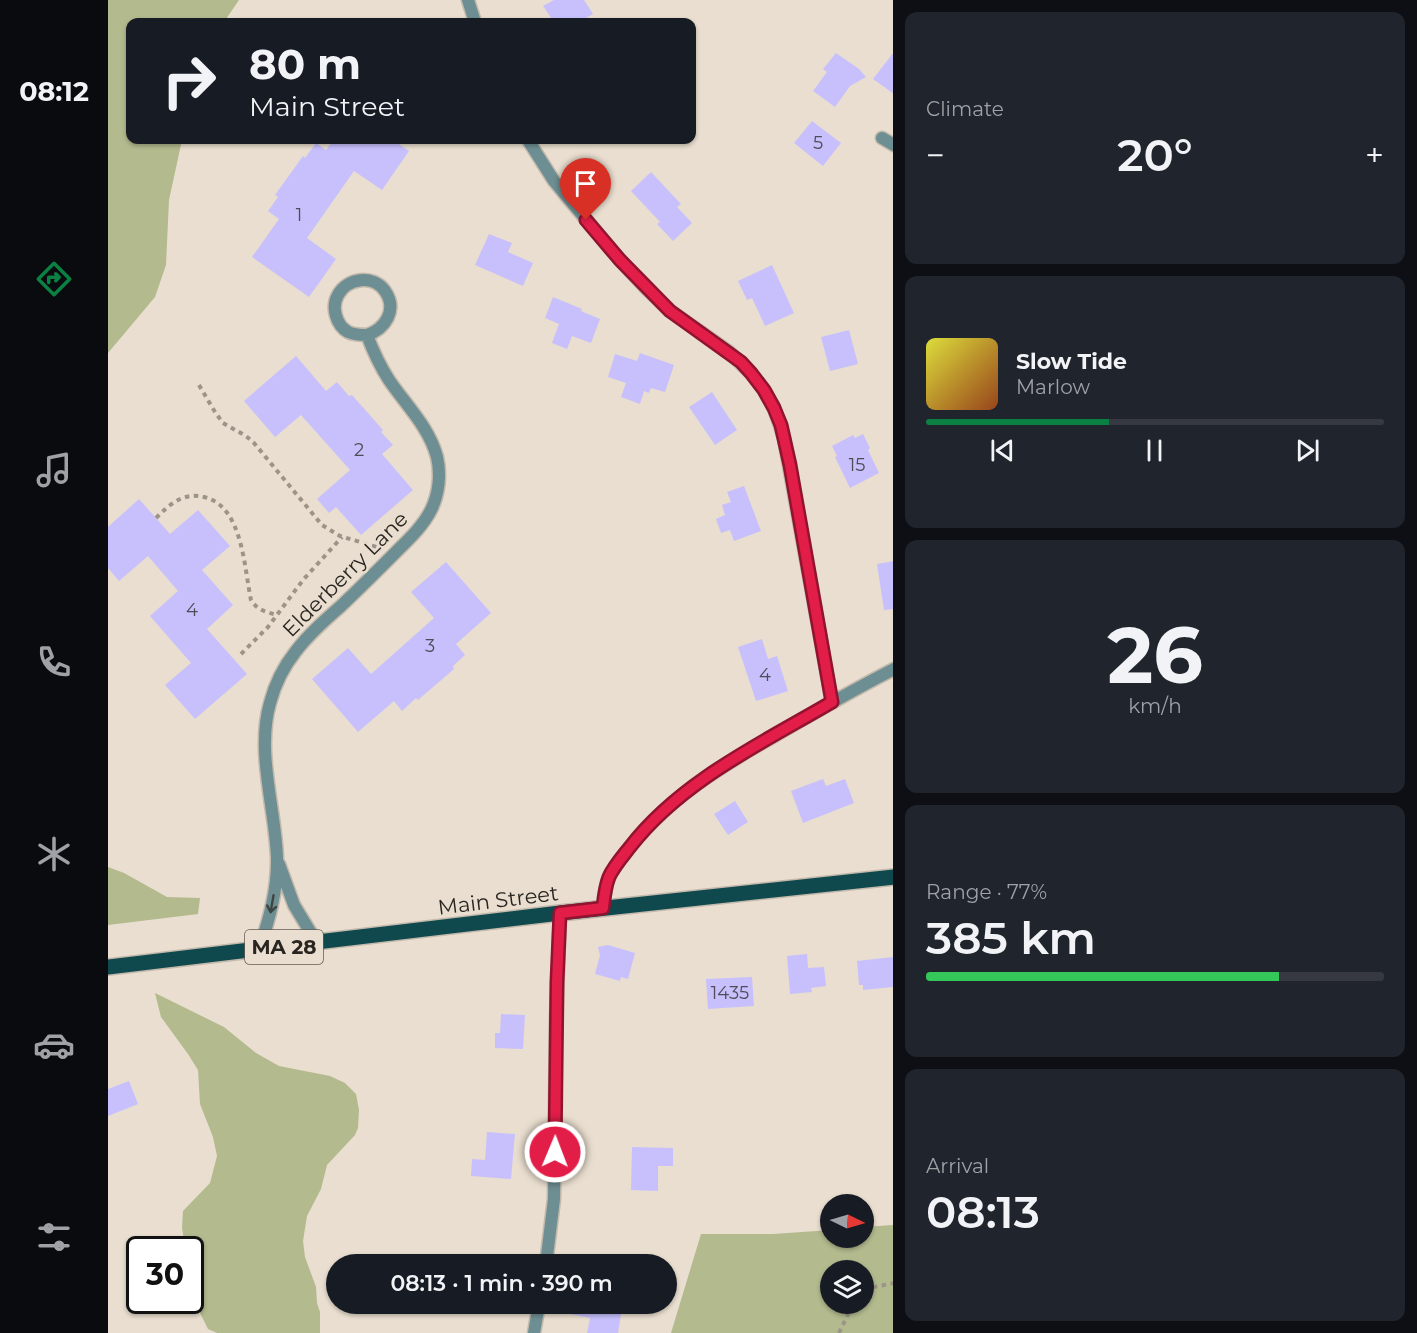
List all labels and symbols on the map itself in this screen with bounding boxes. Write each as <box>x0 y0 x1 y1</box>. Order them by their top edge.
house number: 5 <box>813 132 823 154</box>
pin <box>560 158 611 220</box>
house number: 1 <box>296 204 302 226</box>
house number: 2 <box>354 439 364 461</box>
house number: 15 <box>849 454 865 476</box>
street label: Elderberry Lane <box>277 506 413 642</box>
house number: 4 <box>186 599 198 621</box>
house number: 3 <box>425 635 435 657</box>
house number: 4 <box>759 664 771 686</box>
street label: Main Street <box>436 880 560 920</box>
one-way arrow <box>266 894 277 914</box>
road number: MA 28 <box>245 930 323 964</box>
house number: 1435 <box>711 982 749 1004</box>
position arrow <box>523 1120 587 1184</box>
north arrow <box>820 1194 874 1248</box>
speed limit sign: 30 <box>126 1236 204 1314</box>

